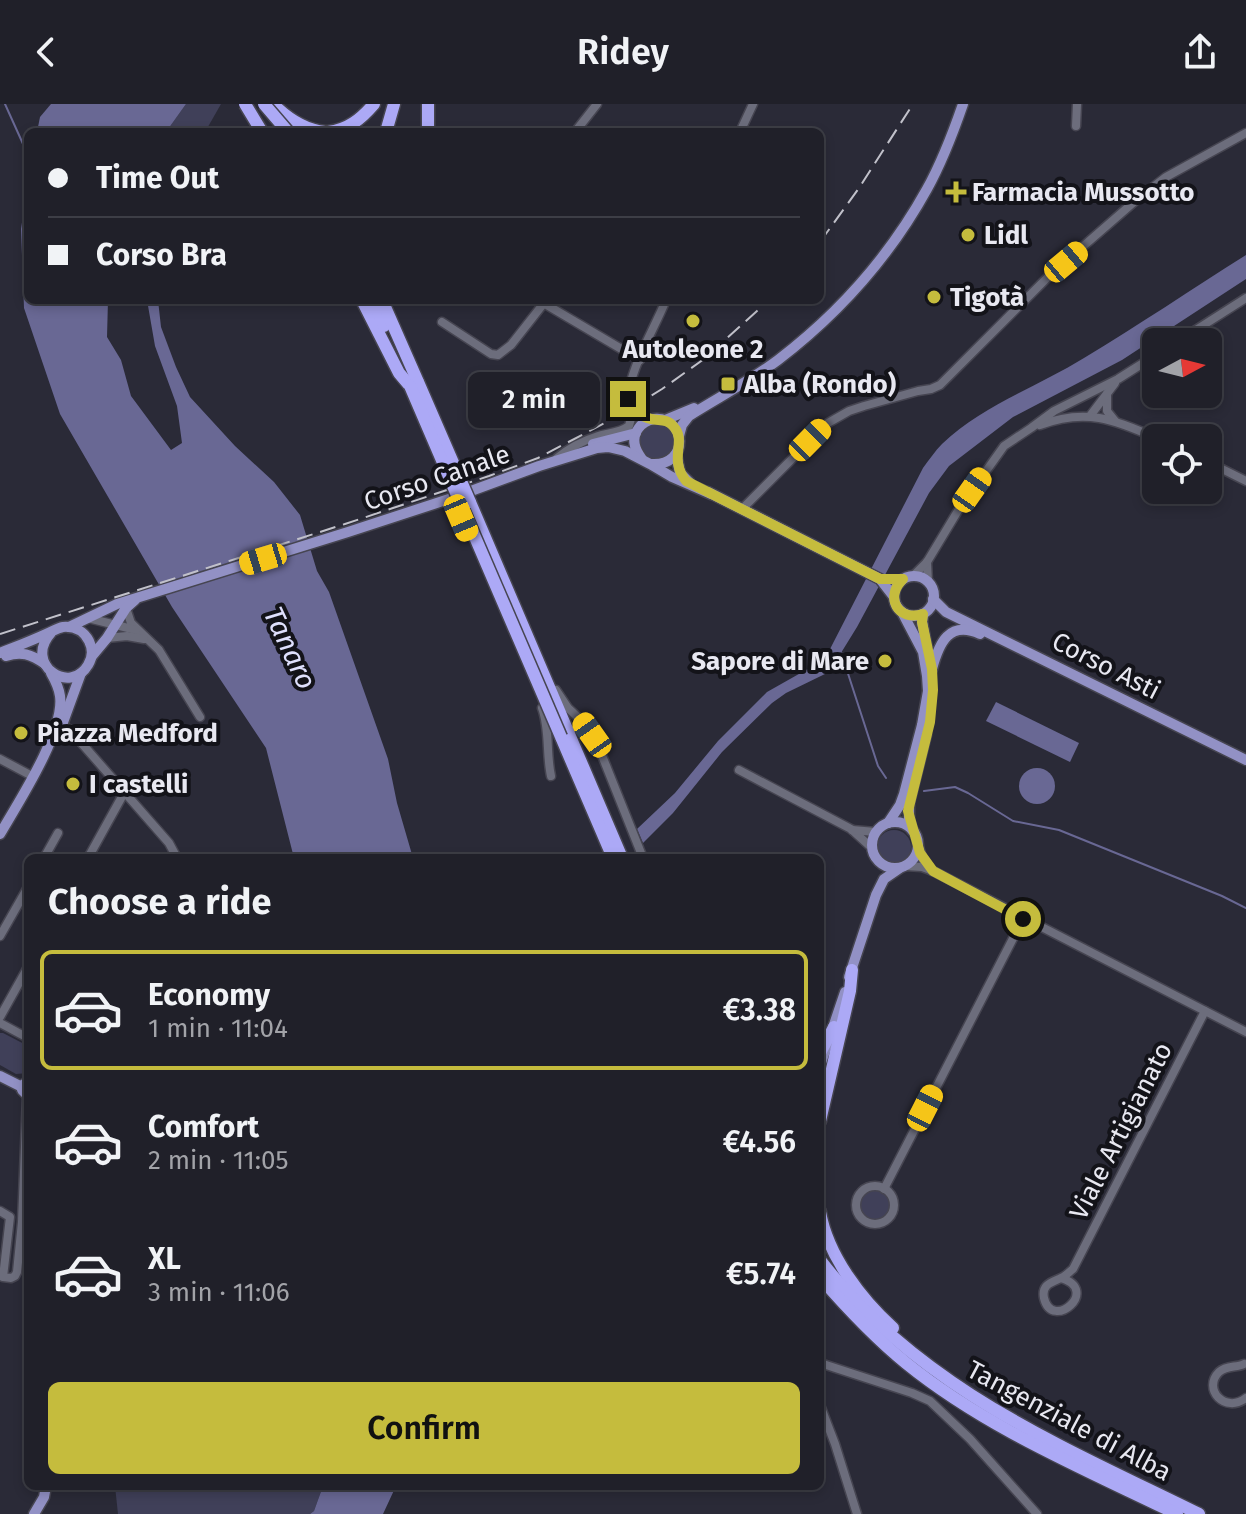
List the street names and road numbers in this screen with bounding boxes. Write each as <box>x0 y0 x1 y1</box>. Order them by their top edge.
street label: Corso Canale <box>360 439 514 517</box>
street label: Corso Asti <box>1047 626 1165 706</box>
street label: Viale Artigianato <box>1063 1037 1179 1225</box>
street label: Tangenziale di Alba <box>962 1354 1176 1488</box>

